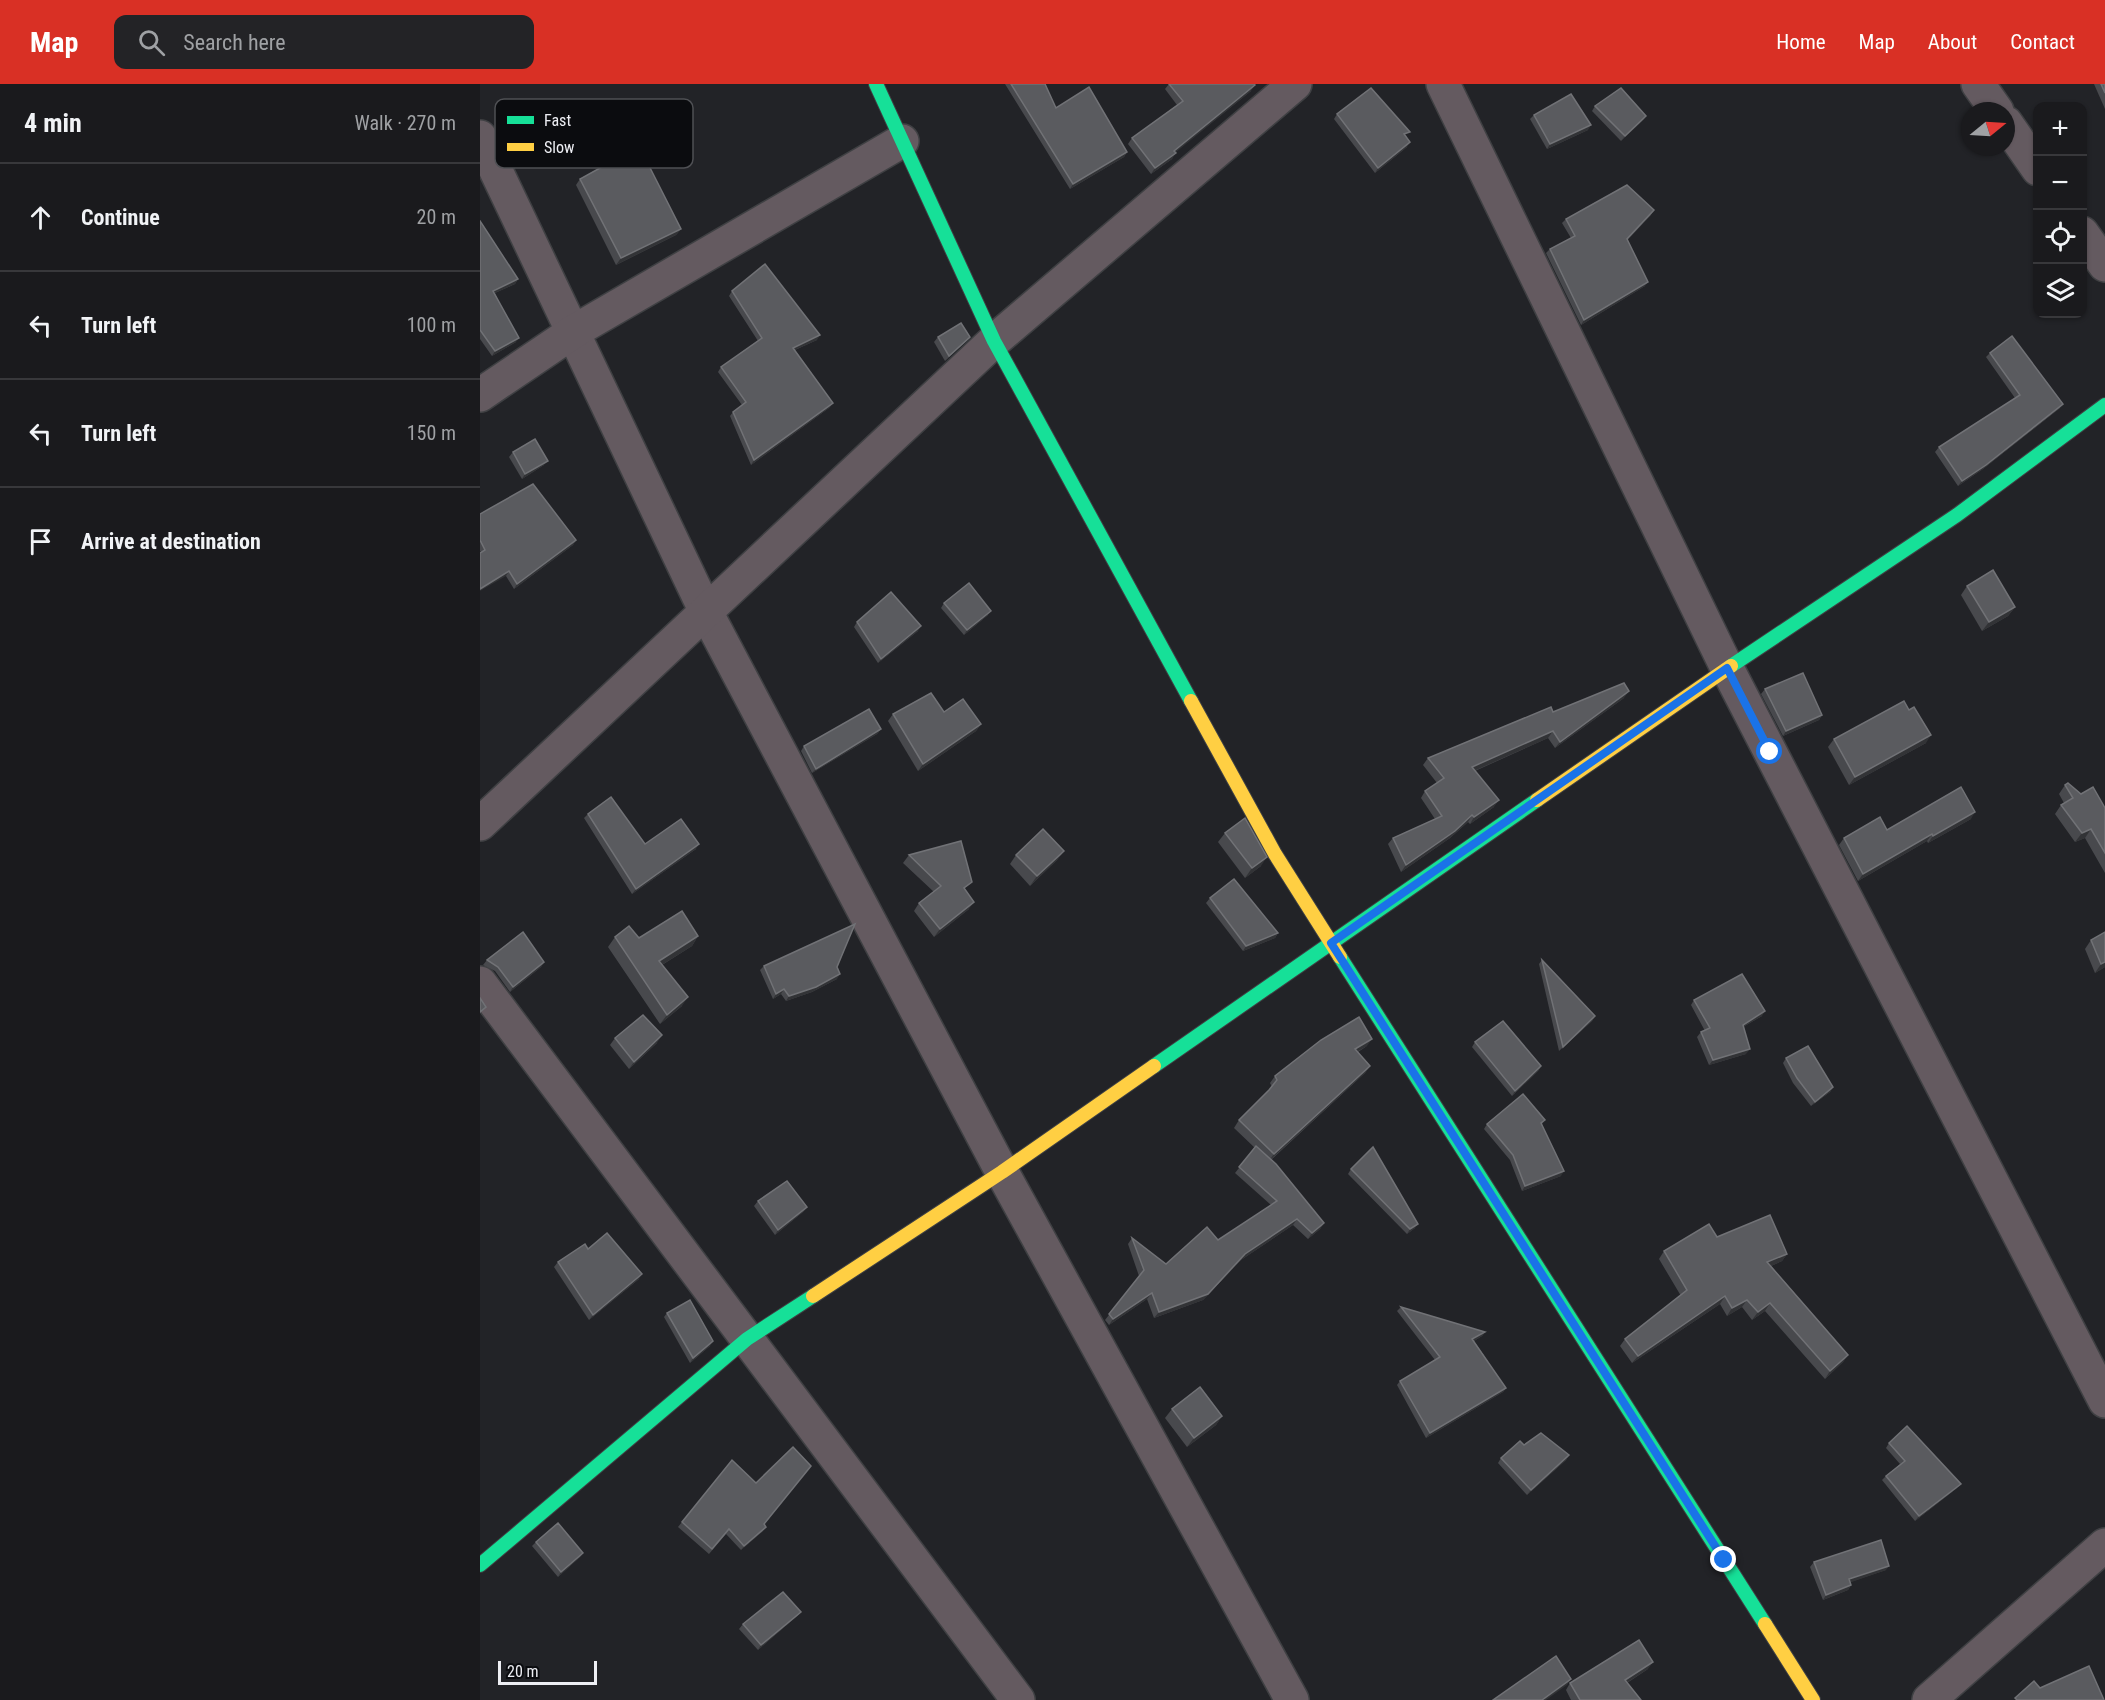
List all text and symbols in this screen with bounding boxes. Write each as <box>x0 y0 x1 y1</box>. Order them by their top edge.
search box <box>114 15 534 69</box>
text: Map <box>30 26 78 59</box>
icon: search <box>135 26 168 59</box>
text: Search here <box>183 30 286 55</box>
text: Home <box>1776 30 1826 54</box>
text: Map <box>1859 30 1895 54</box>
text: About <box>1928 30 1977 54</box>
text: Contact <box>2010 30 2075 54</box>
legend <box>495 99 693 168</box>
north arrow <box>1961 102 2015 156</box>
map controls <box>2033 102 2087 318</box>
button: + <box>2033 102 2087 156</box>
text: 4 min <box>24 108 82 138</box>
text: Walk · 270 m <box>355 111 456 135</box>
text: Fast <box>544 111 571 130</box>
text: Slow <box>544 138 574 157</box>
button: − <box>2033 156 2087 210</box>
icon: ahead <box>24 201 57 234</box>
text: Continue <box>81 205 160 230</box>
text: 20 m <box>417 205 456 229</box>
button: locate <box>2033 210 2087 264</box>
button: layers <box>2033 264 2087 318</box>
icon: left <box>24 309 57 342</box>
text: Turn left <box>81 313 156 338</box>
text: 100 m <box>407 313 456 337</box>
icon: left <box>24 417 57 450</box>
text: Turn left <box>81 421 156 446</box>
text: 150 m <box>407 421 456 445</box>
icon: arrive <box>24 525 57 558</box>
text: Arrive at destination <box>81 529 261 554</box>
route start <box>1756 738 1782 764</box>
route end <box>1710 1546 1736 1572</box>
scale bar <box>498 1658 597 1686</box>
text: 20 m <box>507 1662 539 1681</box>

